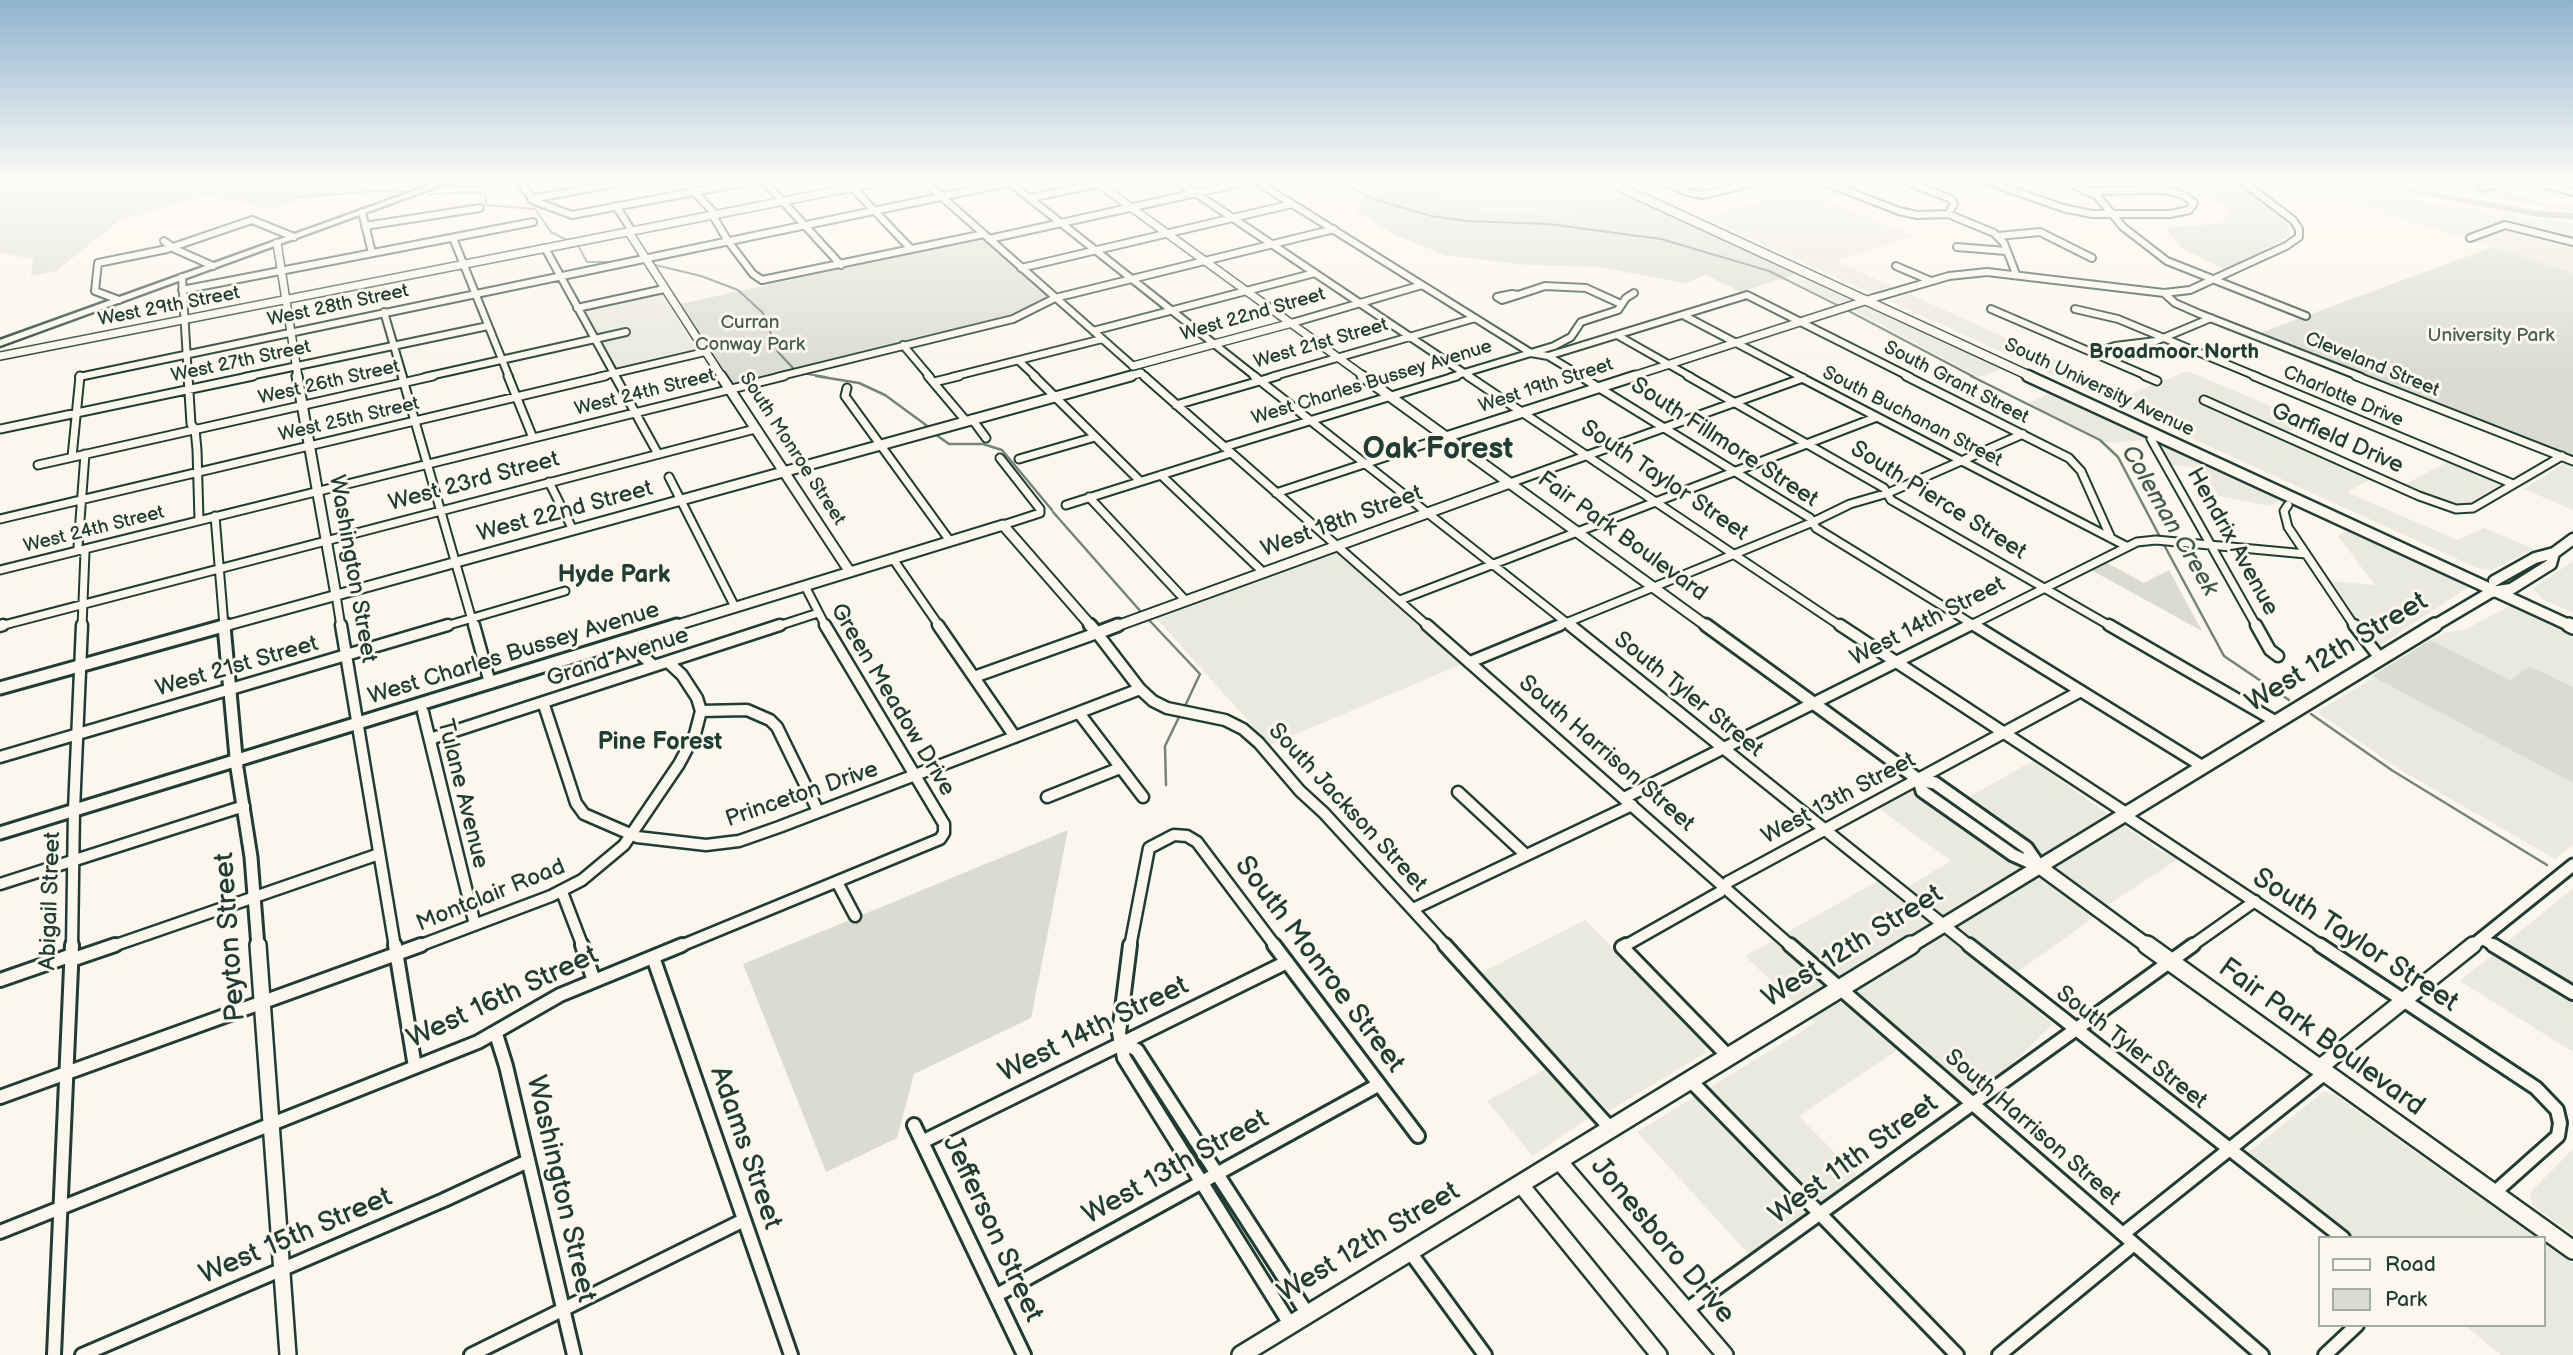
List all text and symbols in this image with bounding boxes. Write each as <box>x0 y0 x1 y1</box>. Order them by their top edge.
street label: West 28th Street <box>265 280 411 332</box>
street label: West 29th Street <box>96 282 242 332</box>
street label: West 22nd Street <box>1178 283 1328 347</box>
park label: Curran Conway Park <box>695 312 805 356</box>
street label: West 21st Street <box>1251 314 1391 374</box>
park label: University Park <box>2428 325 2554 347</box>
street label: Cleveland Street <box>2302 328 2442 402</box>
street label: South University Avenue <box>2000 334 2198 442</box>
street label: West Charles Bussey Avenue <box>1249 335 1495 431</box>
street label: West 27th Street <box>169 336 313 388</box>
street label: South Grant Street <box>1880 337 2032 429</box>
district label: Broadmoor North <box>2089 340 2259 366</box>
street label: West 19th Street <box>1476 354 1616 418</box>
street label: West 26th Street <box>256 356 402 410</box>
street label: Charlotte Drive <box>2279 361 2407 433</box>
street label: South Buchanan Street <box>1818 362 2006 472</box>
street label: West 24th Street <box>572 365 718 421</box>
street label: South Monroe Street <box>734 368 850 530</box>
street label: South Fillmore Street <box>1625 372 1823 514</box>
street label: West 25th Street <box>276 393 422 447</box>
street label: Garfield Drive <box>2267 398 2407 480</box>
street label: South Taylor Street <box>1575 415 1753 547</box>
district label: Oak Forest <box>1363 432 1513 468</box>
street label: South Pierce Street <box>1845 436 2031 566</box>
water label: Coleman Creek <box>2114 441 2224 601</box>
street label: West 23rd Street <box>386 446 562 518</box>
street label: Hendrix Avenue <box>2180 463 2284 621</box>
street label: Fair Park Boulevard <box>1532 466 1712 608</box>
street label: Washington Street <box>322 473 382 665</box>
street label: West 22nd Street <box>474 475 656 549</box>
street label: West 18th Street <box>1258 480 1426 564</box>
street label: West 24th Street <box>21 502 167 558</box>
district label: Hyde Park <box>558 562 670 590</box>
street label: West 14th Street <box>1846 571 2010 673</box>
street label: West 12th Street <box>2240 585 2434 721</box>
street label: West Charles Bussey Avenue <box>365 596 663 712</box>
street label: Green Meadow Drive <box>824 599 960 801</box>
street label: Grand Avenue <box>544 622 692 694</box>
street label: South Tyler Street <box>1608 626 1768 764</box>
street label: West 21st Street <box>152 631 322 703</box>
street label: South Harrison Street <box>1512 670 1700 838</box>
street label: Tulane Avenue <box>430 716 494 872</box>
street label: South Jackson Street <box>1262 718 1432 898</box>
district label: Pine Forest <box>598 729 722 757</box>
street label: West 13th Street <box>1757 747 1921 851</box>
street label: Princeton Drive <box>722 756 882 834</box>
street label: Abigail Street <box>35 831 67 971</box>
street label: South Monroe Street <box>1227 850 1411 1080</box>
street label: Peyton Street <box>208 851 254 1023</box>
street label: Montclair Road <box>413 854 569 938</box>
street label: South Taylor Street <box>2246 862 2464 1020</box>
street label: West 12th Street <box>1757 878 1949 1016</box>
street label: West 16th Street <box>402 939 604 1057</box>
street label: Fair Park Boulevard <box>2211 952 2431 1124</box>
street label: West 14th Street <box>994 970 1194 1090</box>
street label: South Tyler Street <box>2050 980 2212 1116</box>
street label: South Harrison Street <box>1938 1044 2126 1212</box>
street label: Adams Street <box>701 1062 789 1234</box>
street label: Washington Street <box>518 1072 602 1306</box>
street label: West 11th Street <box>1763 1087 1945 1233</box>
street label: West 13th Street <box>1077 1103 1275 1233</box>
street label: Jefferson Street <box>934 1131 1050 1327</box>
street label: Jonesboro Drive <box>1583 1151 1741 1331</box>
street label: West 12th Street <box>1272 1175 1466 1311</box>
street label: West 15th Street <box>195 1181 397 1293</box>
legend <box>2318 1236 2545 1327</box>
text: Road <box>2385 1252 2436 1277</box>
text: Park <box>2385 1287 2427 1312</box>

